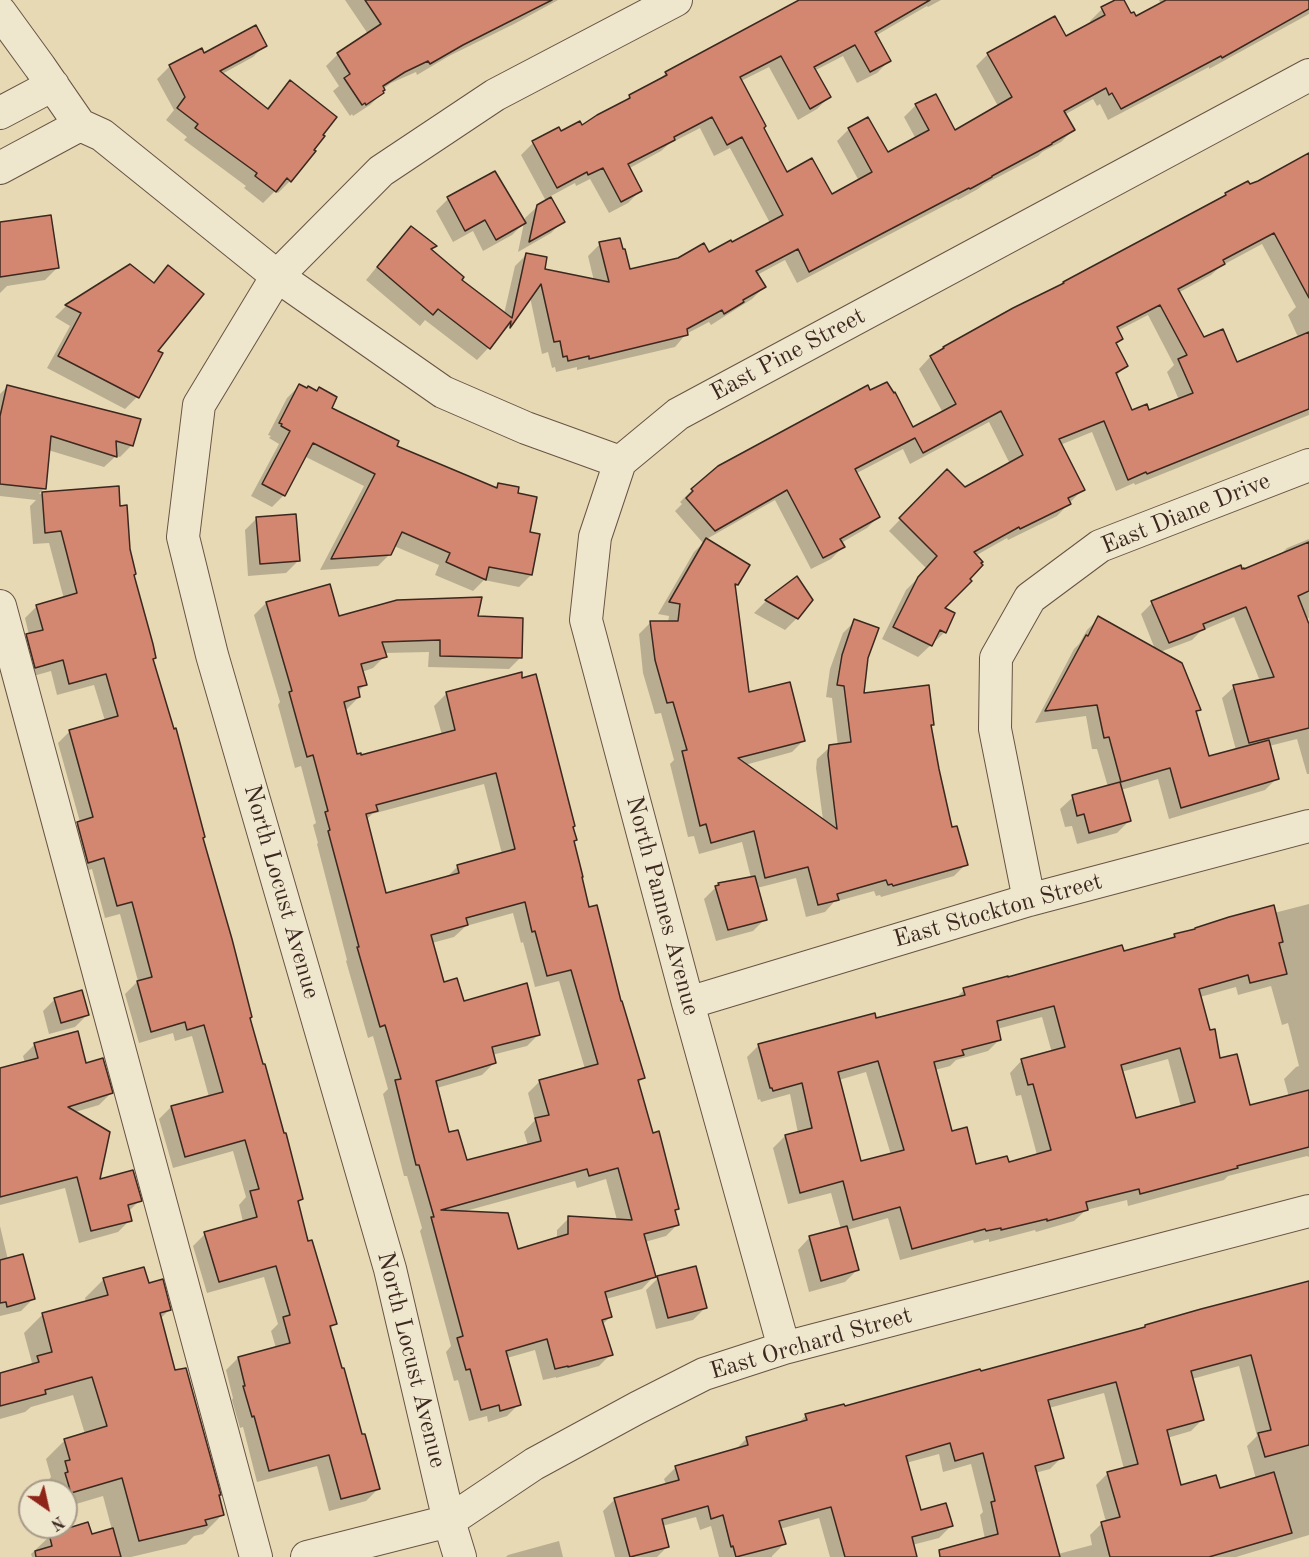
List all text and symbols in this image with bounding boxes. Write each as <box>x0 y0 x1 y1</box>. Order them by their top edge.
street label: East Pine Street <box>706 302 870 408</box>
street label: East Diane Drive <box>1097 467 1275 561</box>
street label: North Locust Avenue <box>237 782 325 1002</box>
street label: North Pannes Avenue <box>619 793 705 1019</box>
street label: East Stockton Street <box>890 867 1106 955</box>
street label: North Locust Avenue <box>370 1249 452 1471</box>
street label: East Orchard Street <box>707 1301 915 1387</box>
north arrow <box>18 1479 78 1539</box>
text: N <box>47 1512 66 1532</box>

